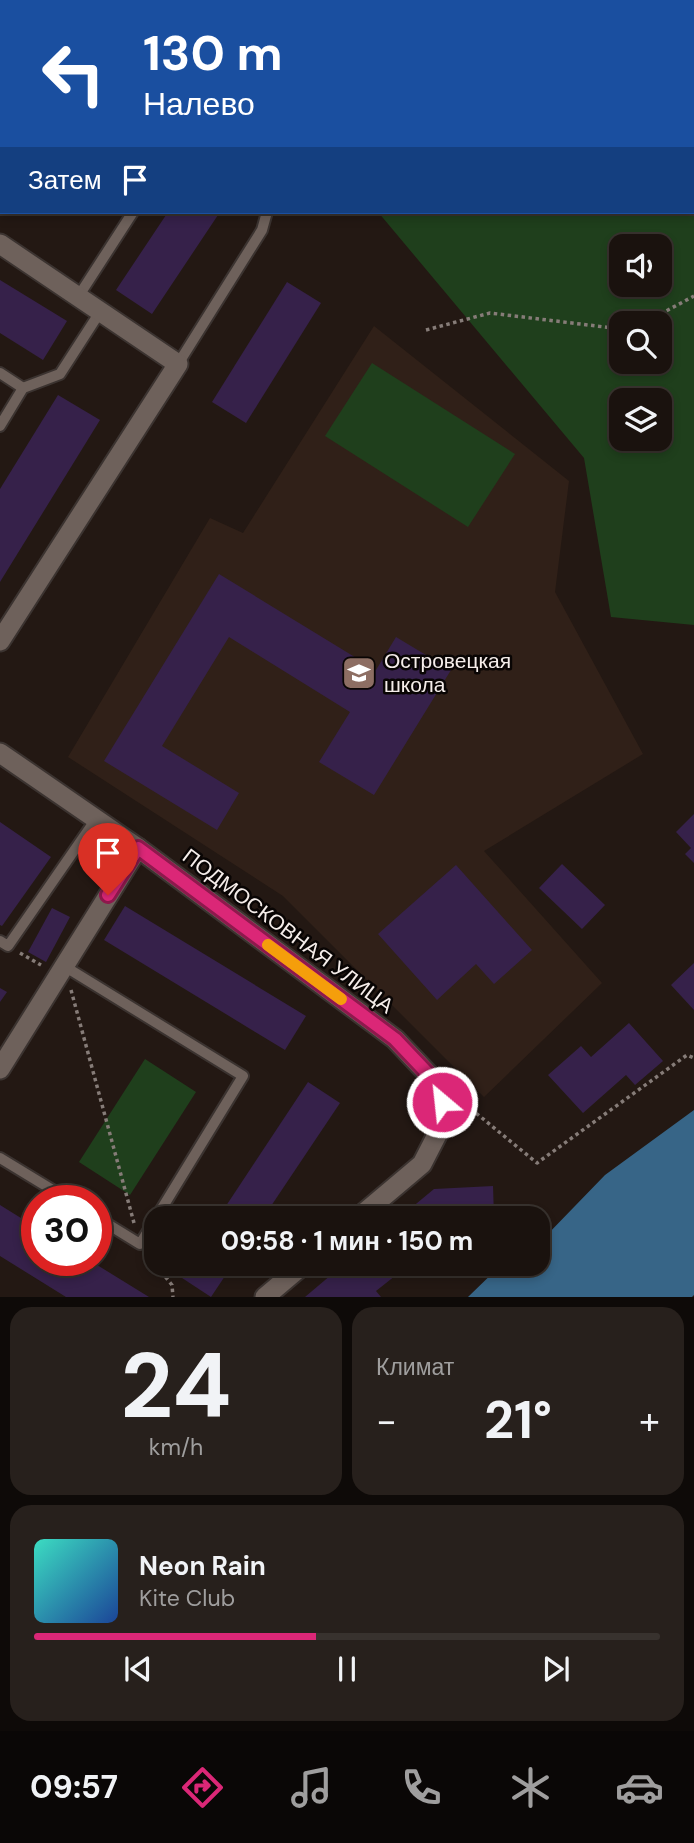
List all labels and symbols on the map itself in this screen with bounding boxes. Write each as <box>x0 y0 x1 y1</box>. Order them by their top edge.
place label: Островецкая школа <box>384 647 511 699</box>
school or university icon: Островецкая школа <box>340 654 378 692</box>
pin <box>78 823 138 895</box>
street label: ПОДМОСКОВНАЯ УЛИЦА <box>177 842 399 1020</box>
position arrow <box>405 1065 479 1139</box>
speed limit sign: 30 <box>21 1185 112 1276</box>

